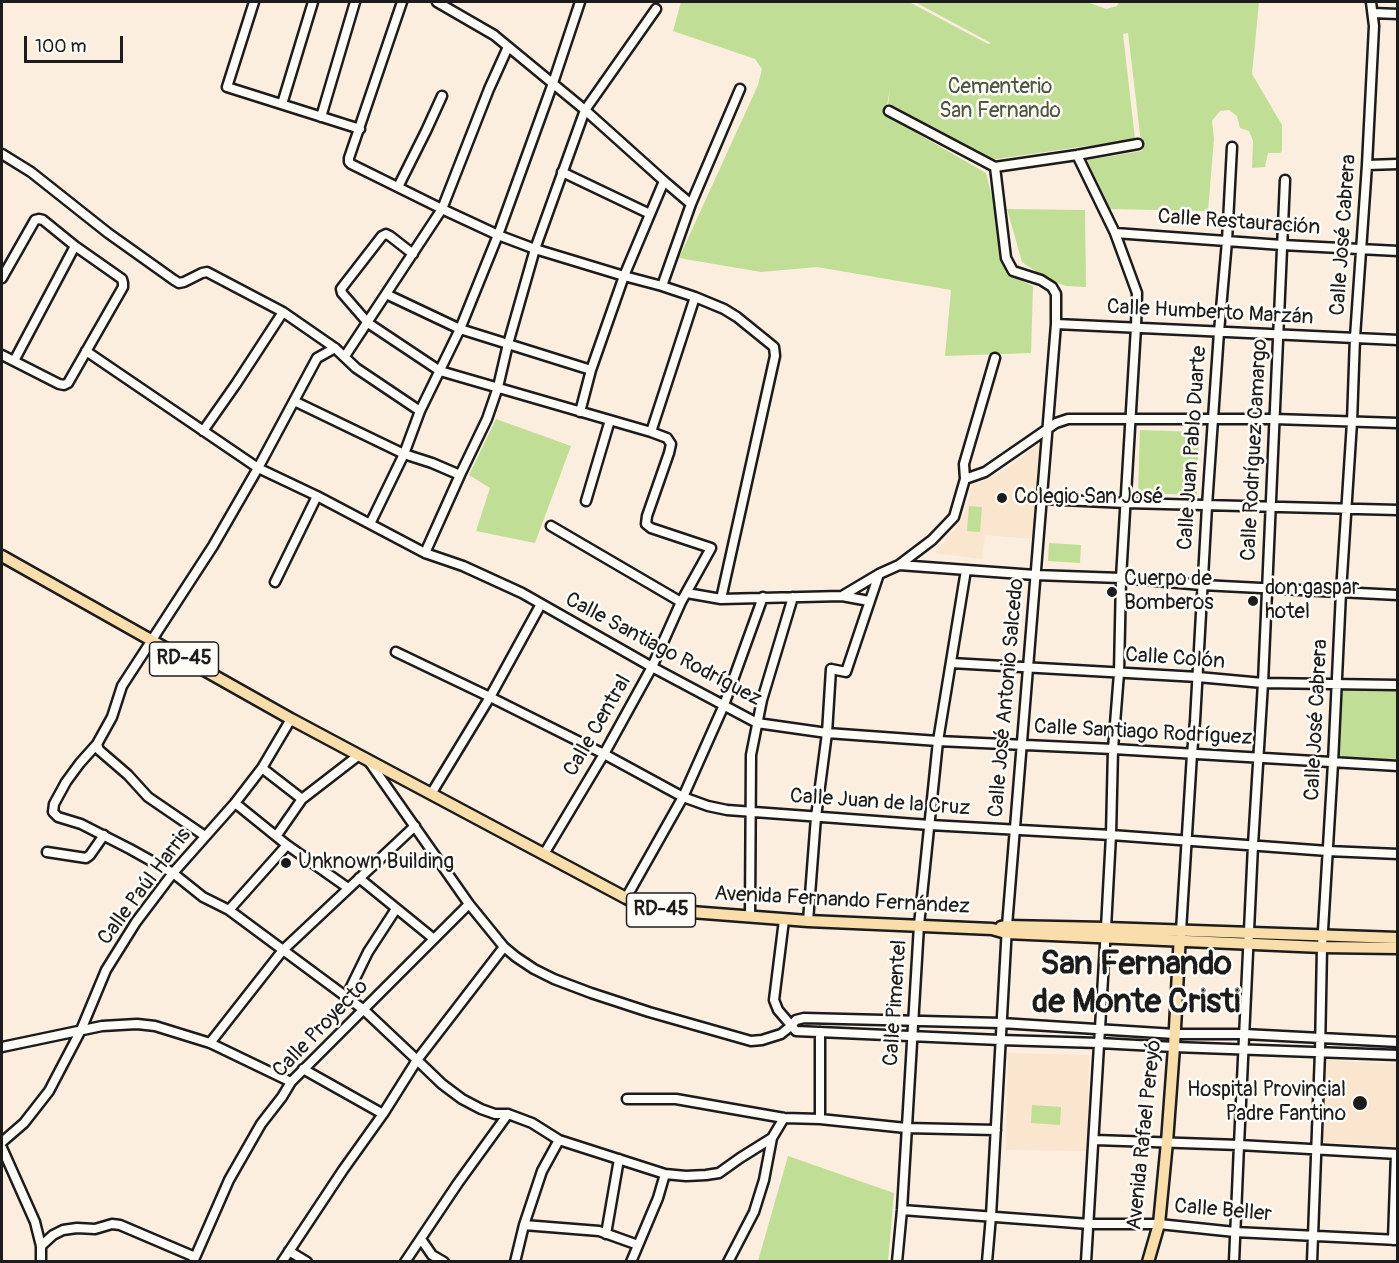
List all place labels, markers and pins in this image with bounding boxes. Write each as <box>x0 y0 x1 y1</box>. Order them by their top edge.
place label: Colegio San José <box>1014 485 1163 511</box>
marker: Colegio San José <box>995 491 1009 505</box>
place label: Cuerpo de Bomberos <box>1124 567 1214 617</box>
place label: don gaspar hotel <box>1265 576 1359 626</box>
marker: Cuerpo de Bomberos <box>1105 585 1119 599</box>
marker: don gaspar hotel <box>1246 594 1260 608</box>
place label: Unknown Building <box>298 850 454 876</box>
marker: Unknown Building <box>279 856 293 870</box>
place label: Hospital Provincial Padre Fantino <box>1187 1078 1346 1128</box>
marker: Hospital Provincial Padre Fantino <box>1351 1094 1369 1112</box>

